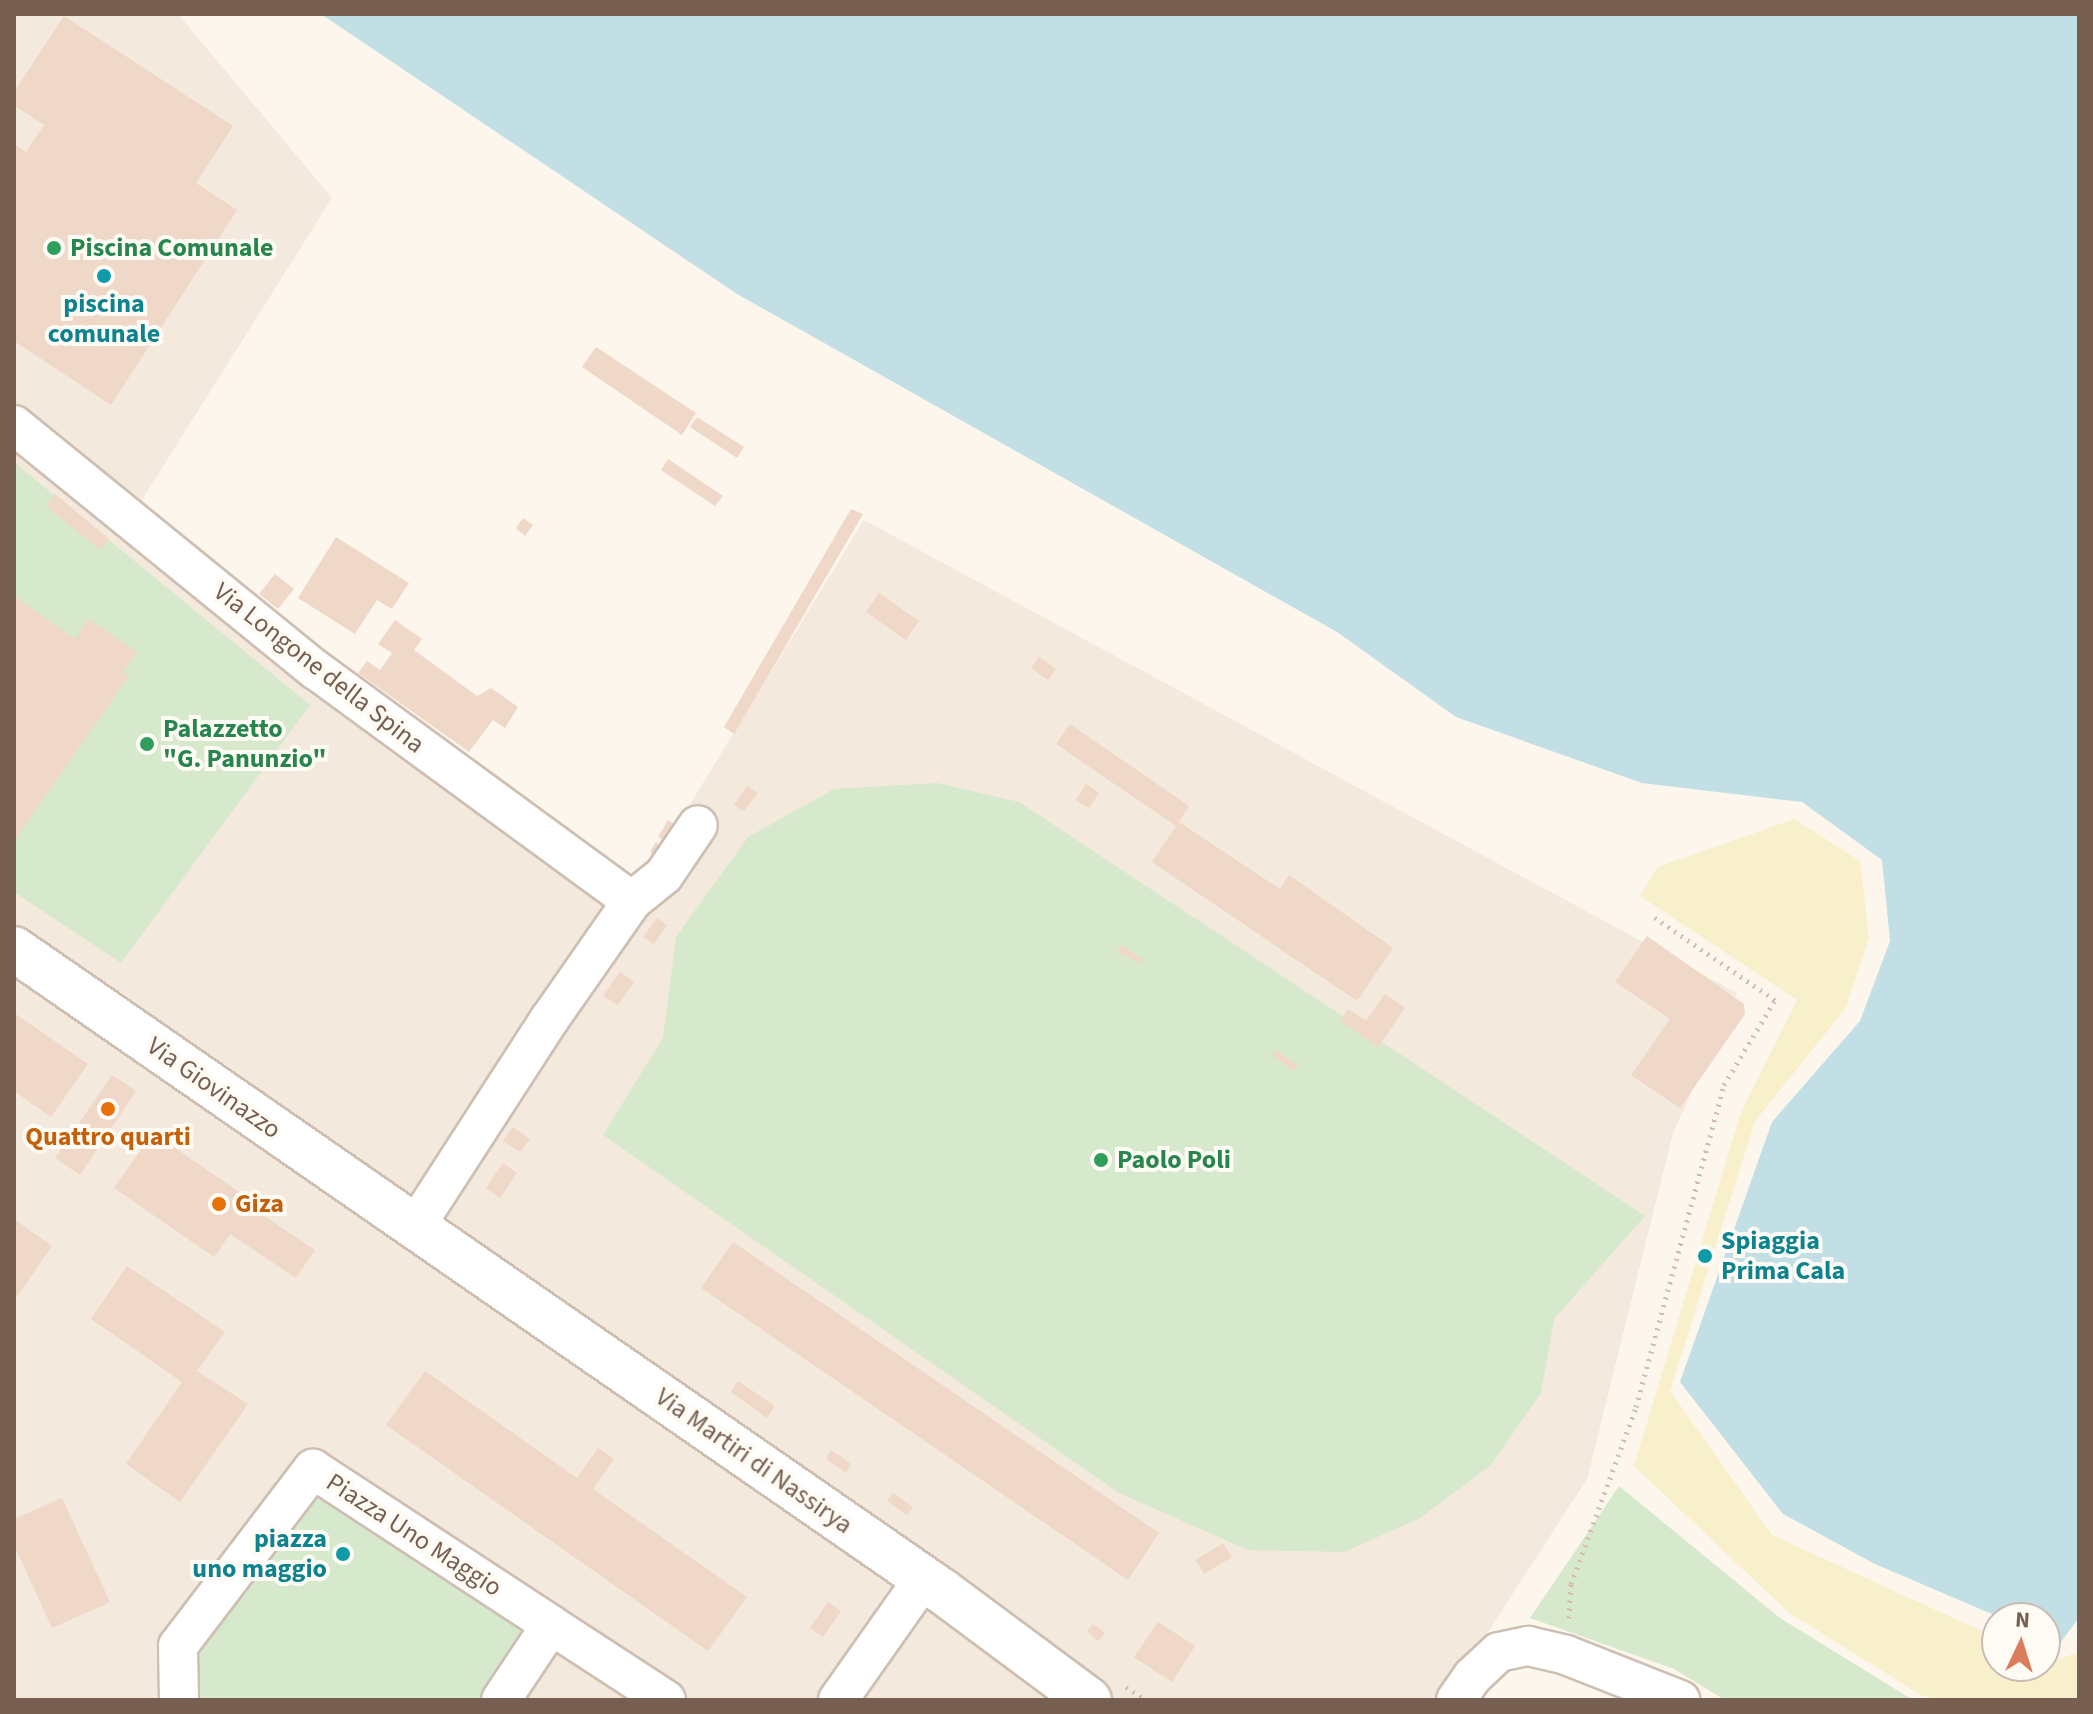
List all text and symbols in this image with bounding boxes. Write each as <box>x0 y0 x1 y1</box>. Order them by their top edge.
place label: Piscina Comunale <box>70 232 273 264</box>
marker: Piscina Comunale <box>45 239 63 257</box>
marker: piscina comunale <box>95 267 113 285</box>
place label: piscina comunale <box>48 288 160 350</box>
street label: Via Longone della Spina <box>207 576 431 760</box>
place label: Palazzetto "G. Panunzio" <box>163 713 327 774</box>
marker: Palazzetto "G. Panunzio" <box>138 735 156 753</box>
street label: Via Giovinazzo <box>141 1030 287 1146</box>
marker: Quattro quarti <box>99 1100 117 1118</box>
place label: Quattro quarti <box>25 1121 191 1153</box>
place label: Paolo Poli <box>1117 1144 1231 1176</box>
marker: Paolo Poli <box>1092 1151 1110 1169</box>
place label: Giza <box>235 1188 284 1220</box>
marker: Giza <box>210 1195 228 1213</box>
place label: Spiaggia Prima Cala <box>1721 1225 1845 1286</box>
marker: Spiaggia Prima Cala <box>1696 1247 1714 1265</box>
street label: Via Martiri di Nassirya <box>649 1381 859 1541</box>
street label: Piazza Uno Maggio <box>320 1467 508 1603</box>
place label: piazza uno maggio <box>192 1523 327 1584</box>
marker: piazza uno maggio <box>334 1545 352 1563</box>
north arrow <box>1981 1602 2061 1682</box>
text: N <box>2014 1604 2031 1637</box>

